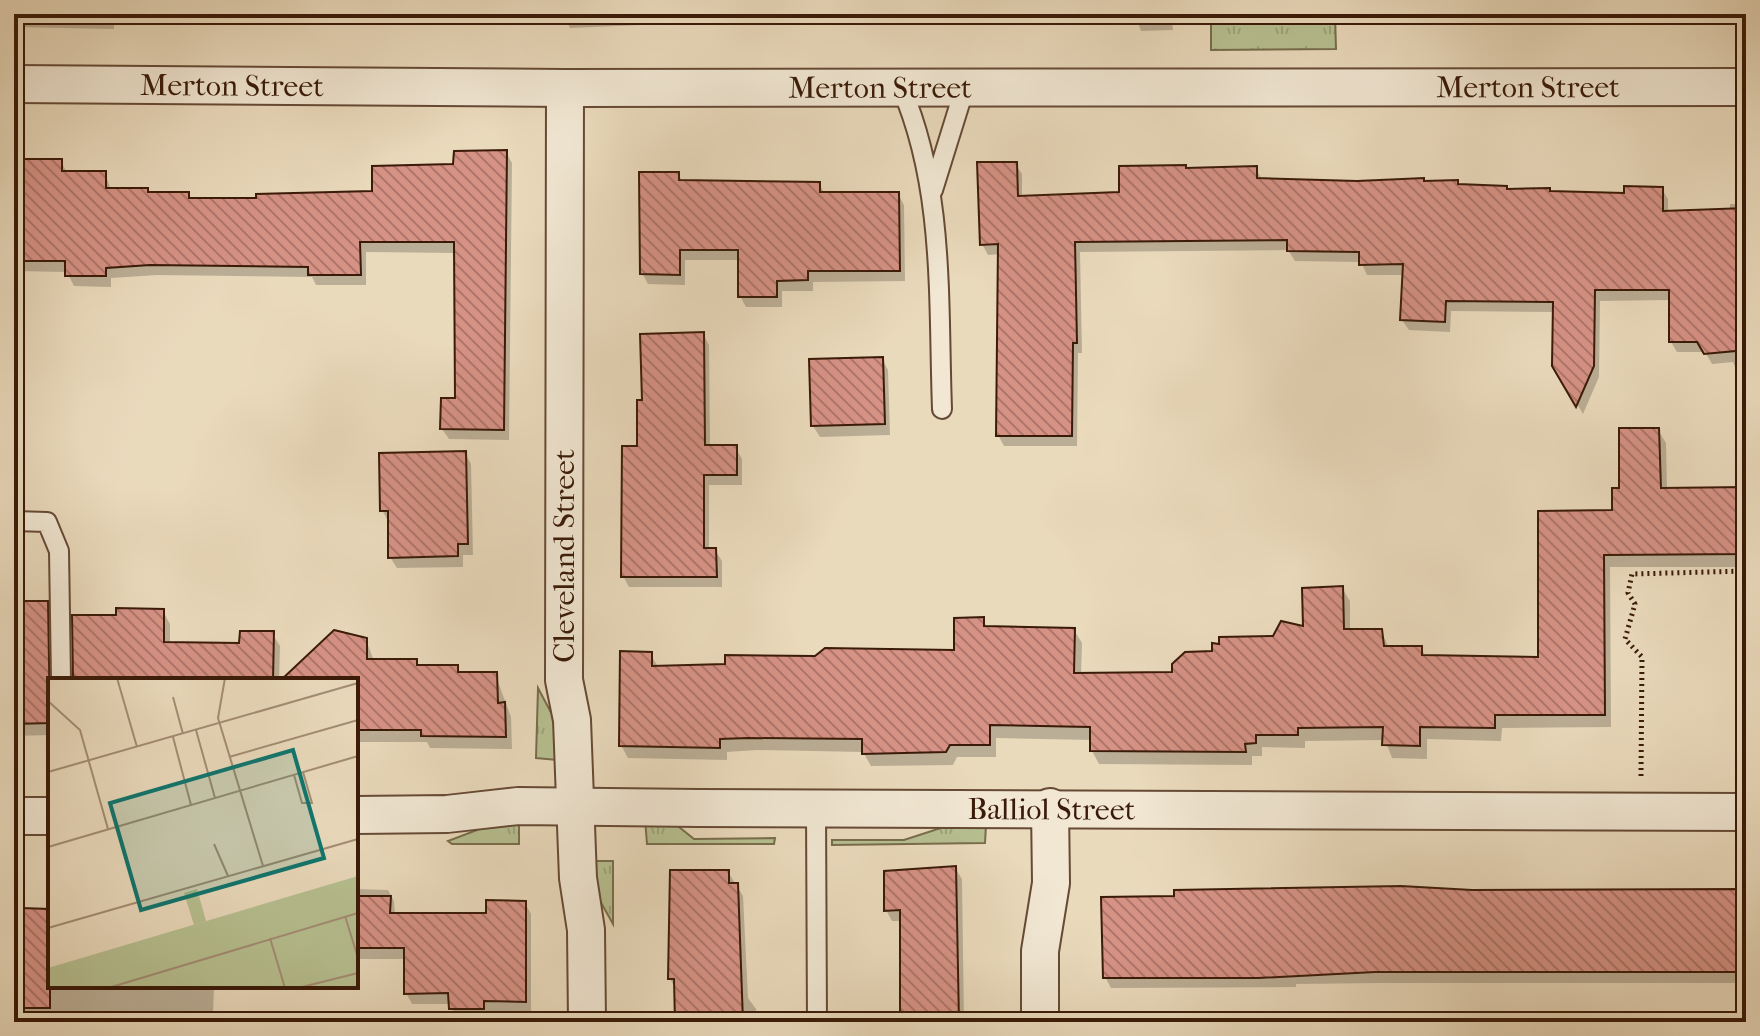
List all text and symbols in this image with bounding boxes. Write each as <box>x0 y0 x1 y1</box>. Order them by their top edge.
street label: Merton Street <box>140 67 324 104</box>
street label: Merton Street <box>788 70 972 105</box>
street label: Merton Street <box>1436 70 1620 105</box>
street label: Cleveland Street <box>547 449 582 663</box>
inset map <box>48 678 358 988</box>
street label: Balliol Street <box>968 792 1136 827</box>

